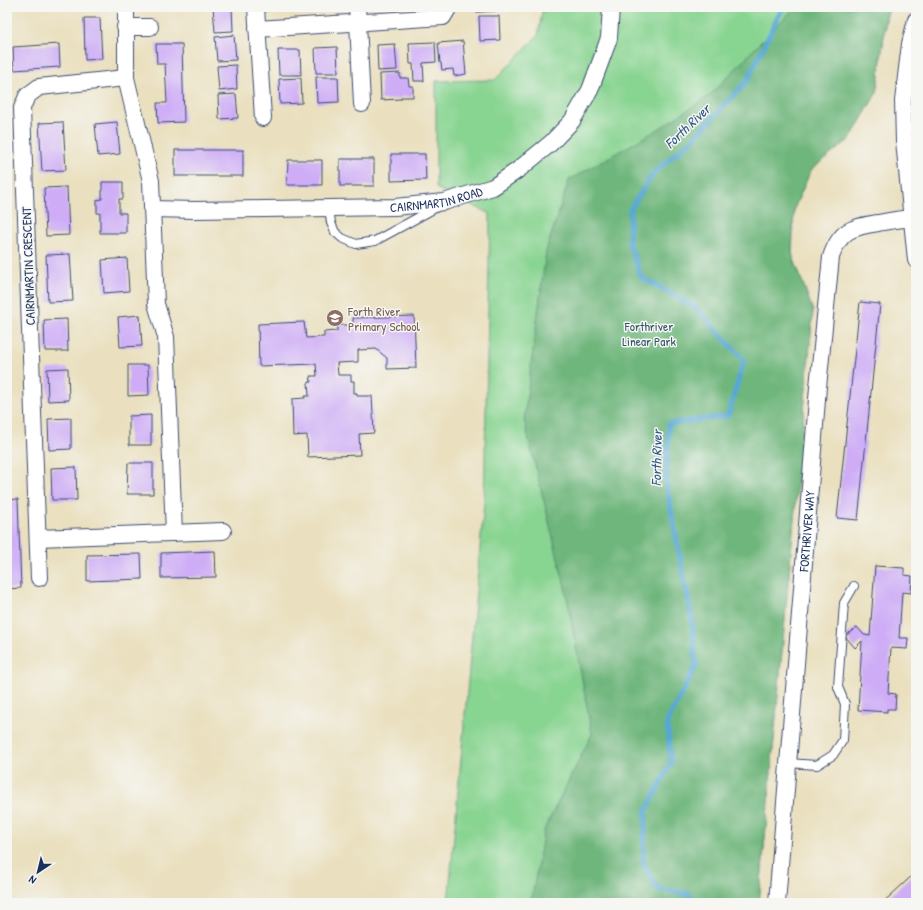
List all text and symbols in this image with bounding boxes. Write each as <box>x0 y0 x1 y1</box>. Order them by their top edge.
water label: Forth River <box>660 99 715 152</box>
street label: CAIRNMARTIN ROAD <box>390 182 485 216</box>
street label: CAIRNMARTIN CRESCENT <box>17 205 39 326</box>
place label: Forth River Primary School <box>347 302 421 335</box>
school or university icon: Forth River Primary School <box>325 308 345 328</box>
park label: Forthriver Linear Park <box>622 317 676 350</box>
water label: Forth River <box>646 428 666 486</box>
street label: FORTHRIVER WAY <box>794 490 819 573</box>
north arrow <box>18 852 58 892</box>
text: N <box>26 873 39 888</box>

